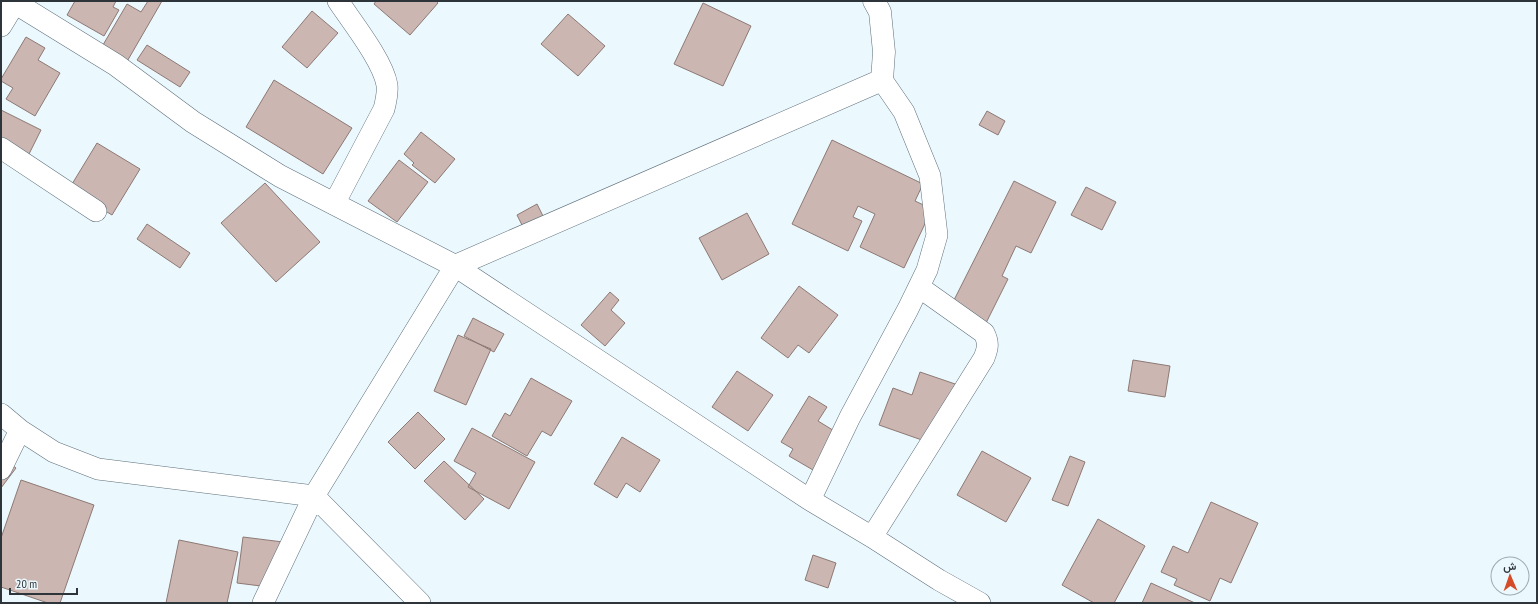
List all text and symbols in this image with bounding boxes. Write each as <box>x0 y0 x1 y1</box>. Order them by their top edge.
north arrow <box>1490 556 1530 596</box>
text: ش <box>1503 559 1517 573</box>
scale bar <box>10 570 77 596</box>
text: 20 m <box>16 576 37 591</box>

